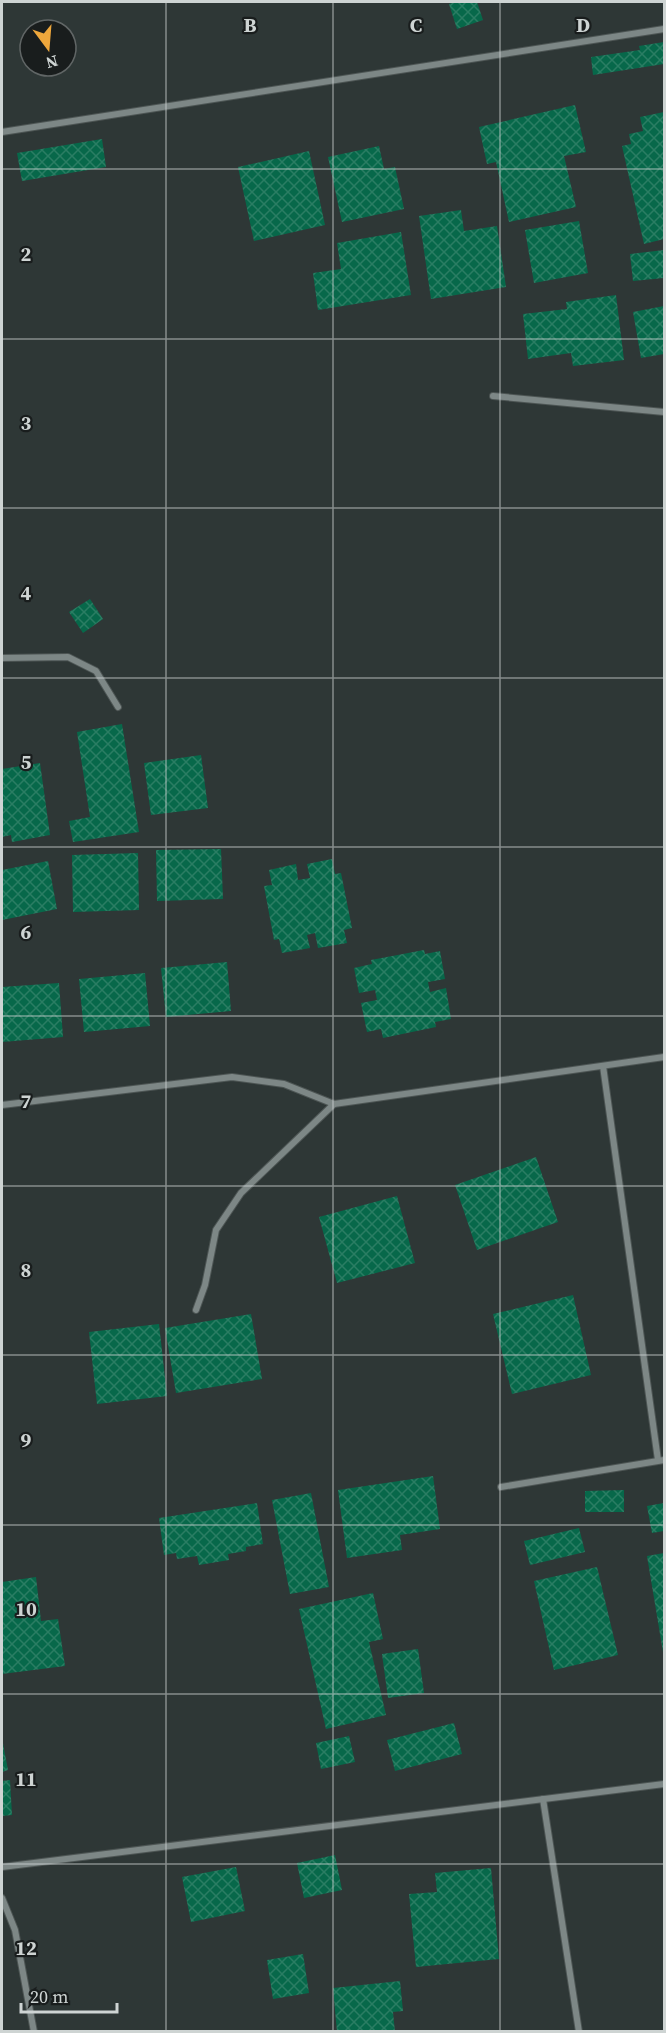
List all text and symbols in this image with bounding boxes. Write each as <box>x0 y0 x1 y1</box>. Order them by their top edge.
text: B <box>243 11 257 39</box>
text: C <box>410 11 422 39</box>
text: D <box>576 11 590 39</box>
north arrow <box>18 18 78 78</box>
text: N <box>43 50 61 75</box>
text: 2 <box>21 240 32 268</box>
text: 3 <box>21 409 32 437</box>
text: 4 <box>21 579 32 607</box>
text: 5 <box>21 748 32 776</box>
text: 6 <box>21 918 32 946</box>
text: 7 <box>21 1087 32 1115</box>
text: 8 <box>21 1256 31 1284</box>
text: 9 <box>21 1426 32 1454</box>
text: 10 <box>15 1595 37 1623</box>
text: 11 <box>15 1765 37 1793</box>
text: 12 <box>15 1934 37 1962</box>
scale bar <box>21 1976 117 2014</box>
text: 20 m <box>30 1984 68 2009</box>

